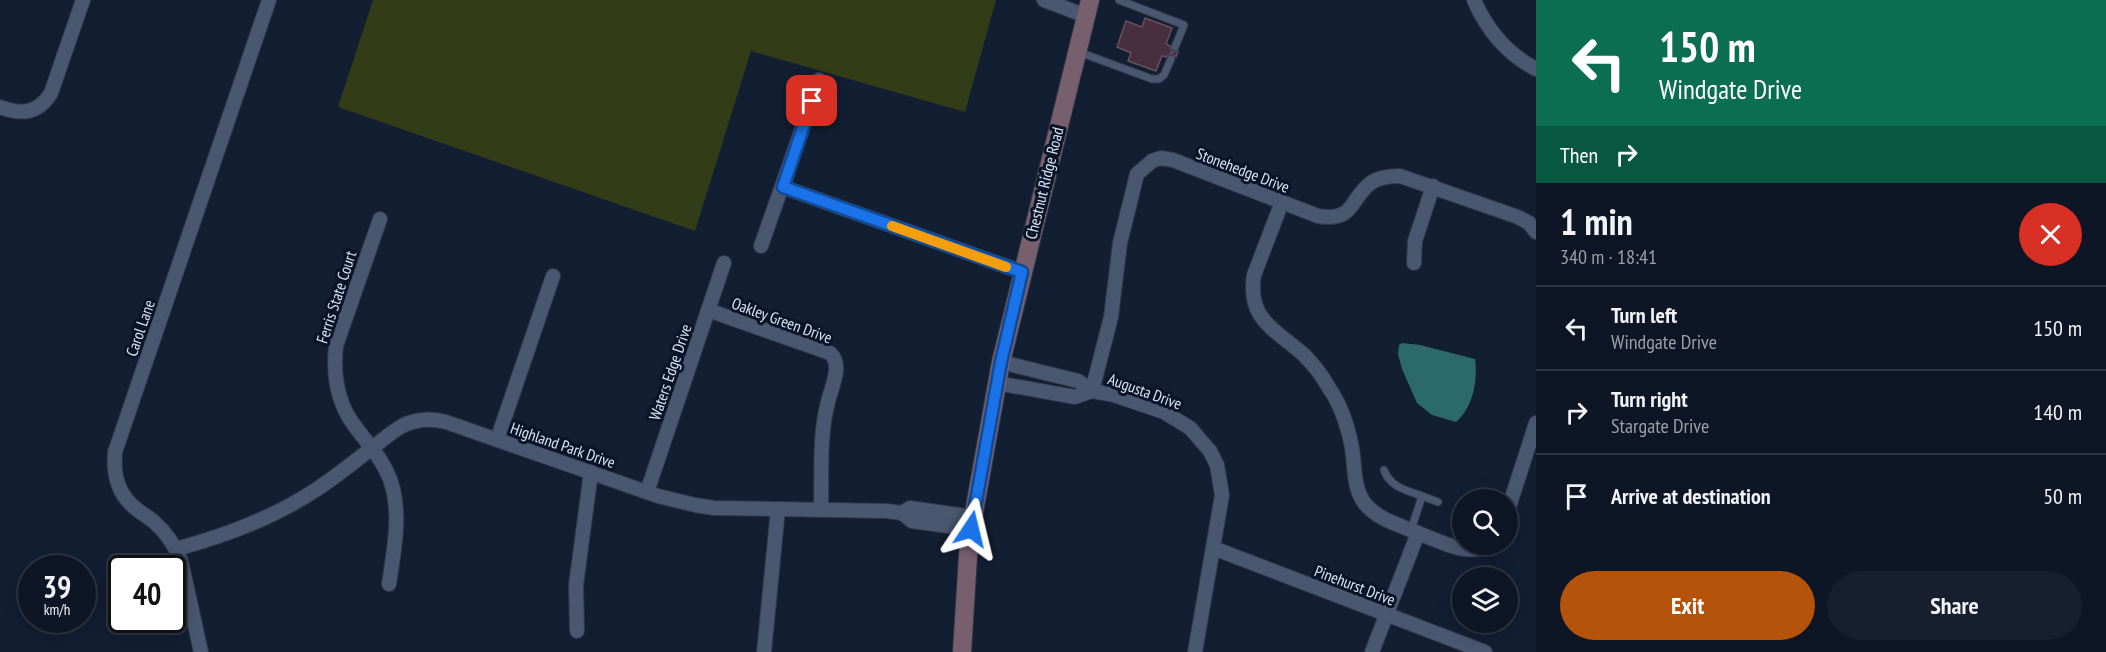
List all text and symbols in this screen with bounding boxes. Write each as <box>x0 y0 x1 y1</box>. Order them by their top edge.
text: 150 m <box>1659 19 1756 74</box>
icon: left <box>1560 24 1638 102</box>
text: Windgate Drive <box>1659 72 1802 106</box>
pin <box>786 75 837 126</box>
icon: arrive <box>795 84 828 117</box>
street label: Chestnut Ridge Road <box>1020 125 1068 241</box>
icon: right <box>1610 138 1643 171</box>
text: Then <box>1560 141 1598 169</box>
street label: Stonehedge Drive <box>1194 143 1292 197</box>
text: 1 min <box>1560 198 1633 245</box>
button: close <box>2019 203 2082 266</box>
text: 340 m · 18:41 <box>1560 244 1657 270</box>
street label: Ferris State Court <box>312 248 361 346</box>
street label: Oakley Green Drive <box>729 293 835 347</box>
street label: Carol Lane <box>121 297 159 359</box>
text: Turn left <box>1611 301 1677 329</box>
icon: left <box>1560 312 1593 345</box>
text: 150 m <box>2033 314 2082 342</box>
street label: Waters Edge Drive <box>644 321 696 423</box>
text: Windgate Drive <box>1611 329 1717 355</box>
street label: Augusta Drive <box>1105 368 1185 414</box>
text: Turn right <box>1611 385 1688 413</box>
icon: right <box>1560 396 1593 429</box>
text: 140 m <box>2033 398 2082 426</box>
text: Stargate Drive <box>1611 413 1709 439</box>
street label: Highland Park Drive <box>508 418 618 472</box>
icon: arrive <box>1560 480 1593 513</box>
text: Arrive at destination <box>1611 482 1771 510</box>
text: 50 m <box>2043 482 2082 510</box>
map controls <box>1452 489 1518 633</box>
button: search <box>1452 489 1518 555</box>
position arrow <box>939 497 1003 561</box>
speed limit sign: 40 <box>108 555 186 633</box>
street label: Pinehurst Drive <box>1312 560 1398 610</box>
text: 39 <box>43 567 71 606</box>
button: layers <box>1452 567 1518 633</box>
button: Exit <box>1560 571 1815 640</box>
button: Share <box>1827 571 2082 640</box>
text: km/h <box>44 600 70 619</box>

